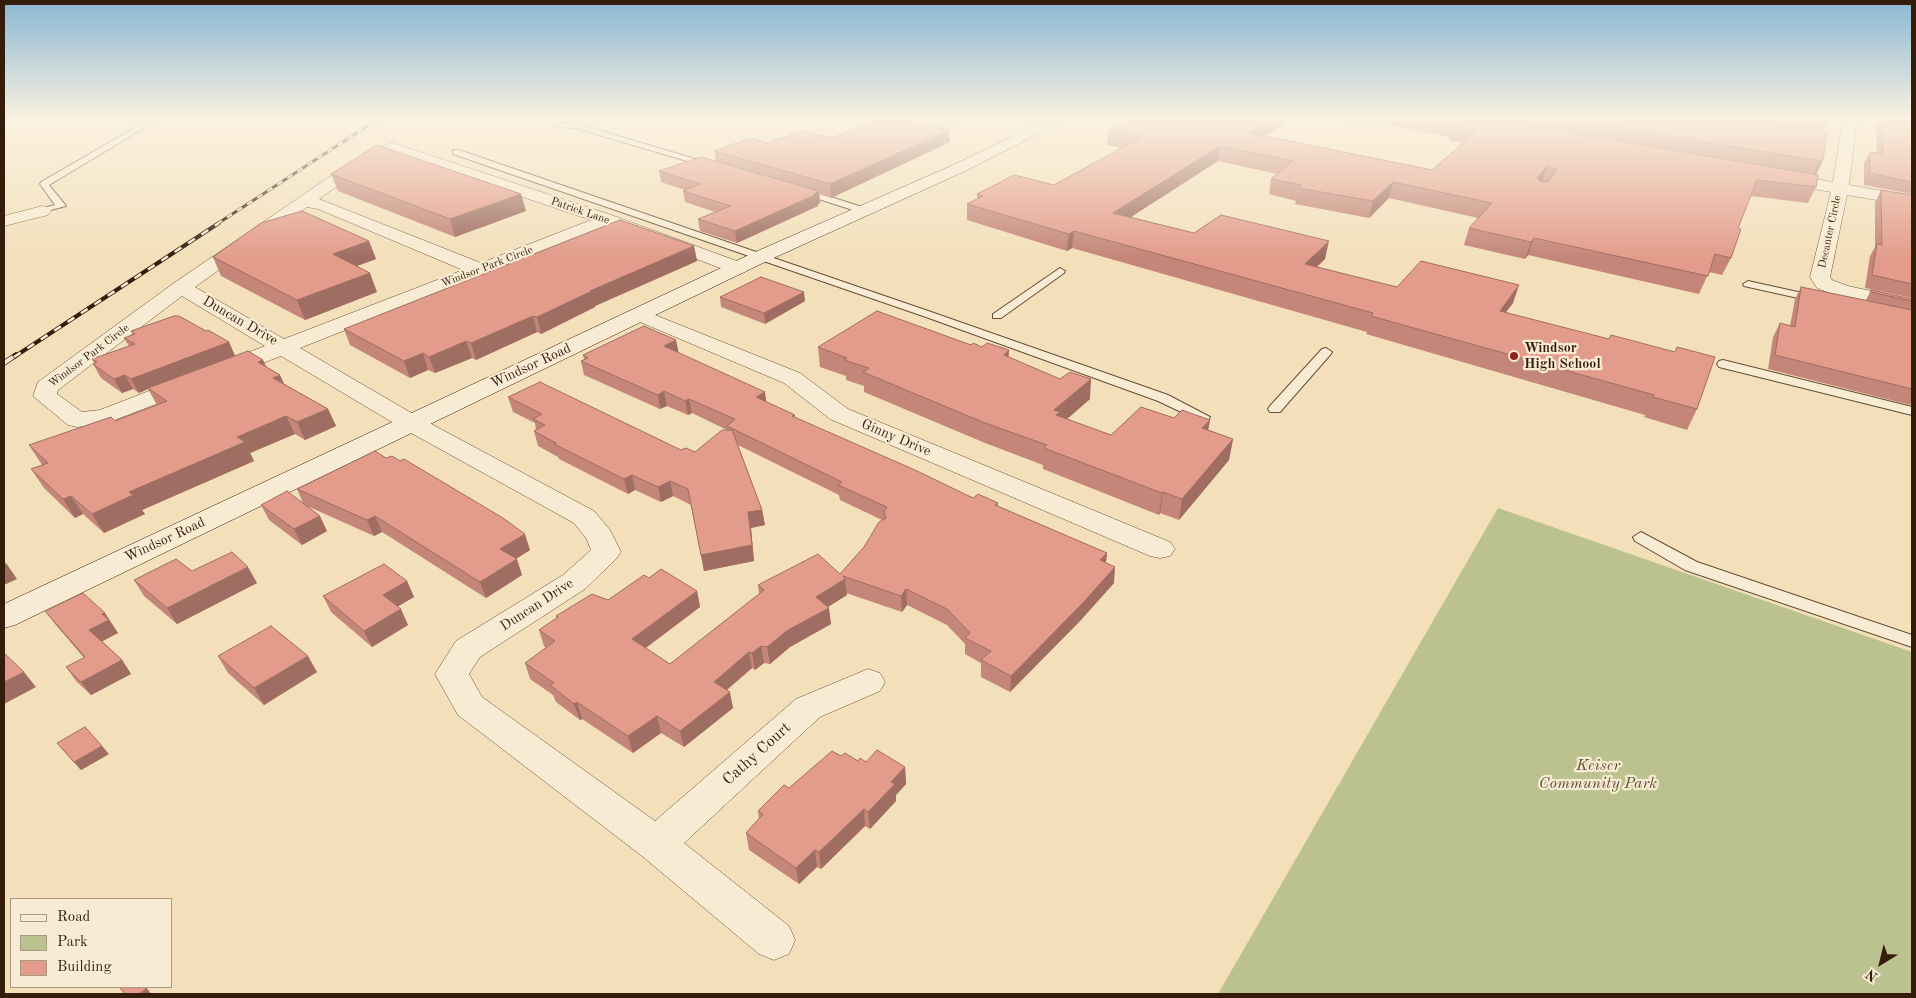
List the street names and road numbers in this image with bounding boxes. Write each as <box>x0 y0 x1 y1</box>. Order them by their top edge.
street label: Decanter Circle <box>1816 194 1844 270</box>
street label: Patrick Lane <box>549 195 611 227</box>
street label: Windsor Park Circle <box>439 243 535 291</box>
street label: Duncan Drive <box>199 293 281 349</box>
street label: Windsor Park Circle <box>46 321 132 391</box>
street label: Windsor Road <box>488 340 574 392</box>
street label: Ginny Drive <box>859 416 933 460</box>
street label: Windsor Road <box>122 514 208 566</box>
street label: Duncan Drive <box>497 575 577 635</box>
street label: Cathy Court <box>719 718 795 790</box>

